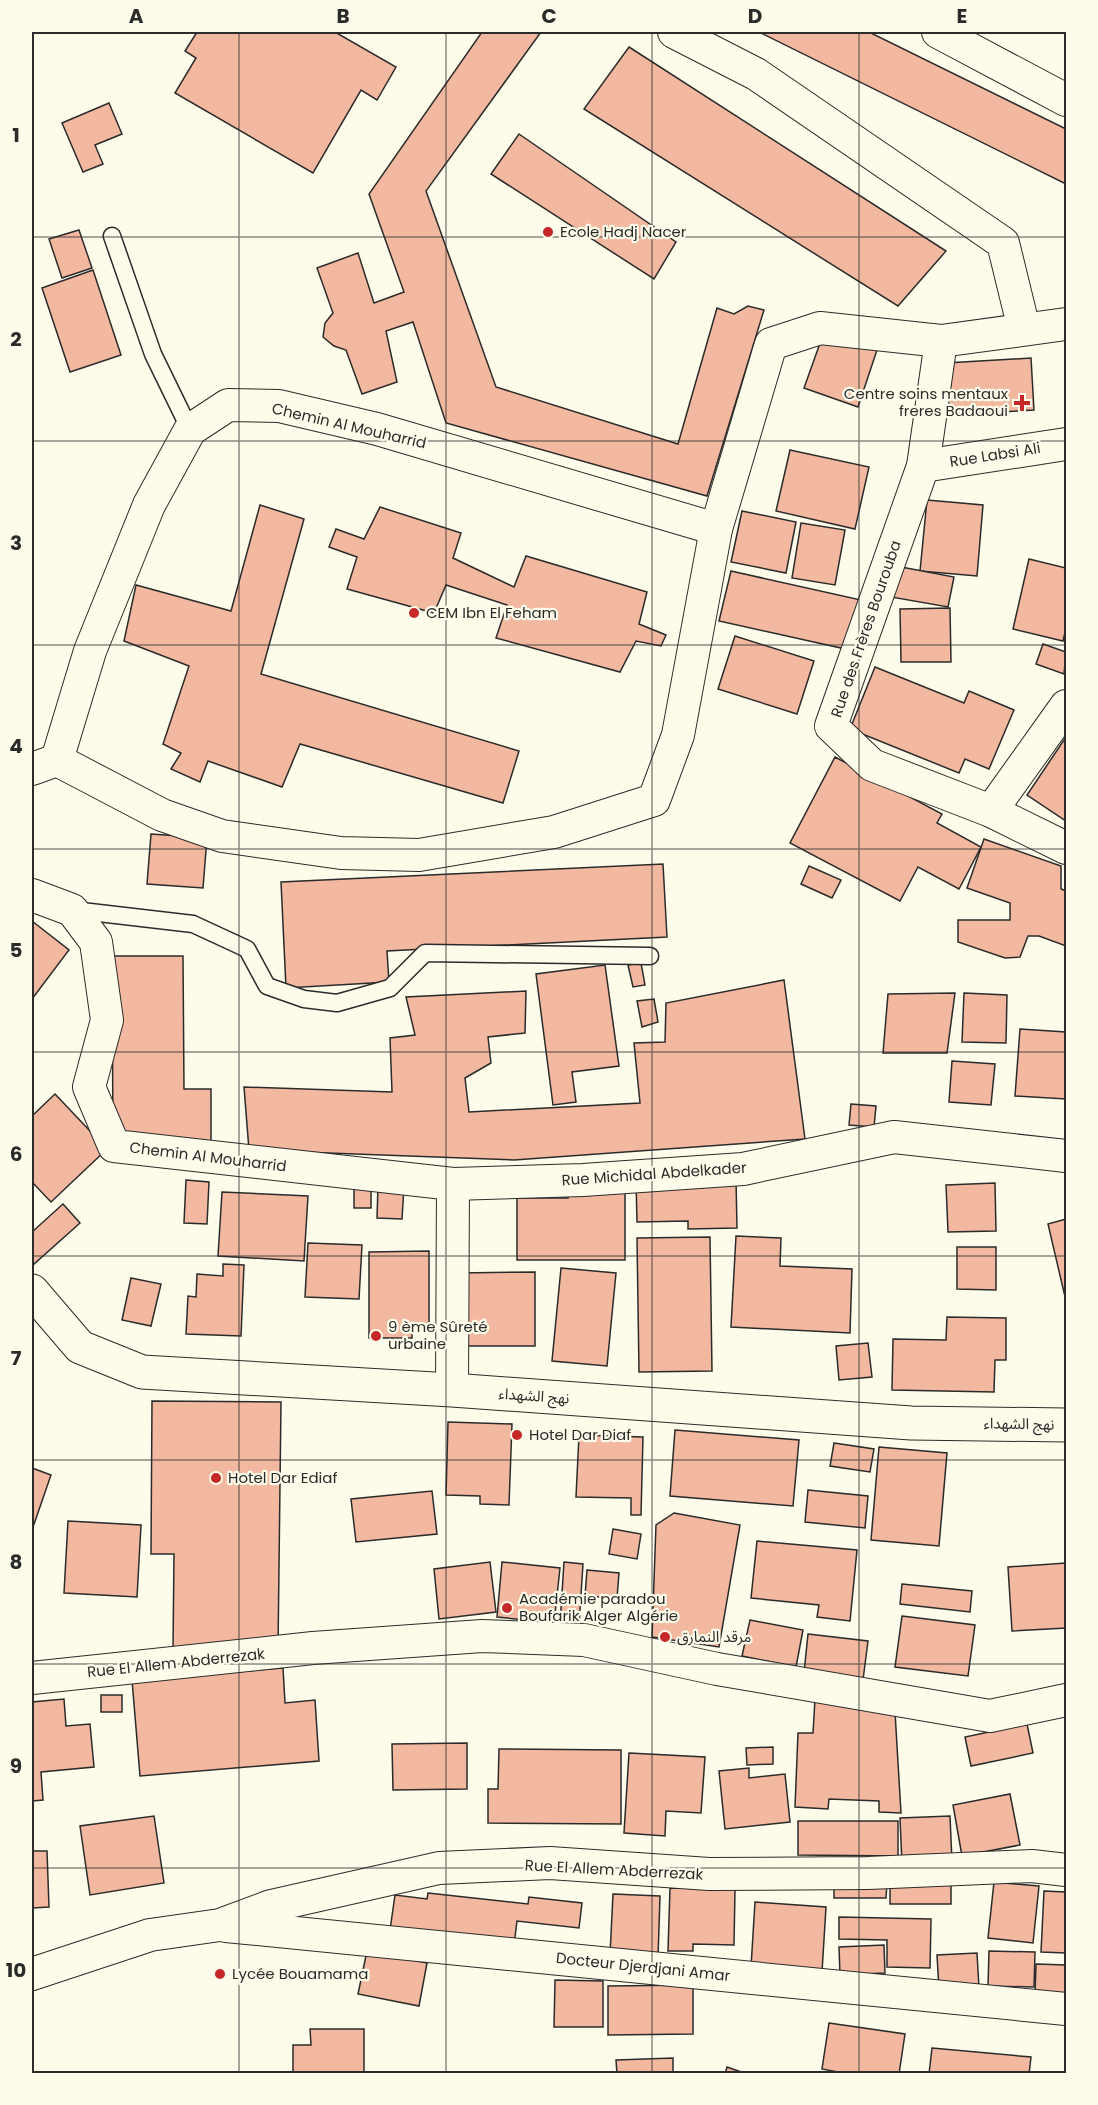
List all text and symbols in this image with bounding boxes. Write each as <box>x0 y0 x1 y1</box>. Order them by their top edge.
text: A <box>129 2 144 30</box>
text: B <box>336 2 350 30</box>
text: C <box>541 2 557 30</box>
text: D <box>748 2 762 30</box>
text: E <box>957 2 967 30</box>
text: 1 <box>12 121 20 149</box>
place label: Ecole Hadj Nacer <box>560 221 687 242</box>
marker: Ecole Hadj Nacer <box>541 225 555 239</box>
text: 2 <box>10 325 22 353</box>
place label: Centre soins mentaux freres Badaoui <box>844 383 1008 421</box>
marker: Centre soins mentaux freres Badaoui <box>1013 394 1031 412</box>
street label: Chemin Al Mouharrid <box>270 398 428 454</box>
street label: Rue Labsi Ali <box>948 437 1042 472</box>
text: 3 <box>10 529 22 557</box>
street label: Rue des Frères Bourouba <box>825 538 906 720</box>
place label: CEM Ibn El Feham <box>426 602 557 623</box>
marker: CEM Ibn El Feham <box>407 606 421 620</box>
text: 4 <box>9 732 23 760</box>
text: 5 <box>10 936 23 964</box>
street label: Chemin Al Mouharrid <box>128 1136 288 1177</box>
text: 6 <box>10 1140 22 1168</box>
street label: Rue Michidal Abdelkader <box>561 1157 748 1190</box>
place label: 9 ème Sûreté urbaine <box>388 1316 488 1354</box>
marker: 9 ème Sûreté urbaine <box>369 1329 383 1343</box>
text: 7 <box>11 1344 22 1372</box>
street label: نهج الشهداء <box>498 1383 570 1410</box>
street label: نهج الشهداء <box>983 1412 1055 1437</box>
place label: Hotel Dar Diaf <box>529 1424 631 1445</box>
marker: Hotel Dar Diaf <box>510 1428 524 1442</box>
place label: Hotel Dar Ediaf <box>228 1467 337 1488</box>
marker: Hotel Dar Ediaf <box>209 1471 223 1485</box>
text: 8 <box>10 1548 22 1576</box>
place label: Académie paradou Boufarik Alger Algérie <box>519 1588 678 1626</box>
marker: Académie paradou Boufarik Alger Algérie <box>500 1601 514 1615</box>
place label: مرقد النمارق <box>677 1626 751 1647</box>
marker: مرقد النمارق <box>658 1630 672 1644</box>
street label: Rue El Allem Abderrezak <box>86 1643 266 1682</box>
text: 9 <box>10 1752 22 1780</box>
street label: Rue El Allem Abderrezak <box>524 1854 704 1885</box>
street label: Docteur Djerdjani Amar <box>555 1947 732 1986</box>
text: 10 <box>6 1956 26 1984</box>
place label: Lycée Bouamama <box>232 1963 368 1984</box>
marker: Lycée Bouamama <box>213 1967 227 1981</box>

